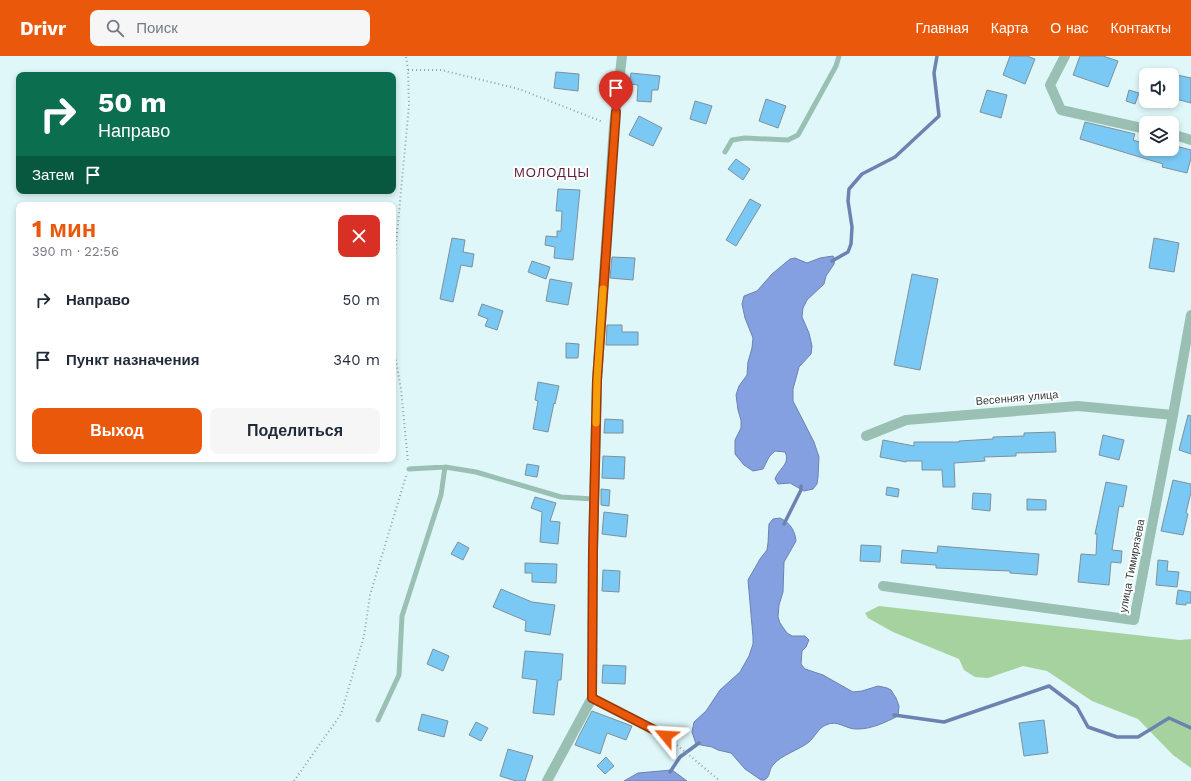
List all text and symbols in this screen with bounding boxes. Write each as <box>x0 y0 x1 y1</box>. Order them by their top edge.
search box <box>90 10 370 46</box>
text: Drivr <box>20 17 66 40</box>
icon: search <box>104 17 126 39</box>
text: Поиск <box>136 19 178 37</box>
text: Главная <box>916 20 969 36</box>
text: Карта <box>991 20 1028 36</box>
text: О нас <box>1050 20 1089 36</box>
text: Контакты <box>1111 20 1171 36</box>
map controls <box>1139 68 1179 156</box>
button: sound <box>1139 68 1179 108</box>
pin <box>599 71 633 112</box>
icon: arrive <box>605 77 627 99</box>
text: 50 m <box>98 86 167 119</box>
icon: right <box>32 88 84 140</box>
button: layers <box>1139 116 1179 156</box>
text: Направо <box>98 120 170 141</box>
icon: arrive <box>82 164 104 186</box>
district label: МОЛОДЦЫ <box>514 165 590 180</box>
text: Затем <box>32 166 74 184</box>
text: 1 мин <box>32 215 96 243</box>
button: close <box>338 215 380 257</box>
text: 390 m · 22:56 <box>32 244 119 259</box>
icon: right <box>32 289 54 311</box>
text: Направо <box>66 291 130 309</box>
text: 50 m <box>343 291 380 309</box>
icon: arrive <box>32 349 54 371</box>
text: Пункт назначения <box>66 351 199 369</box>
text: 340 m <box>333 351 380 369</box>
street label: Весенняя улица <box>975 388 1060 408</box>
button: Выход <box>32 408 202 454</box>
button: Поделиться <box>210 408 380 454</box>
street label: улица Тимирязева <box>1117 517 1148 614</box>
position arrow <box>645 715 687 757</box>

